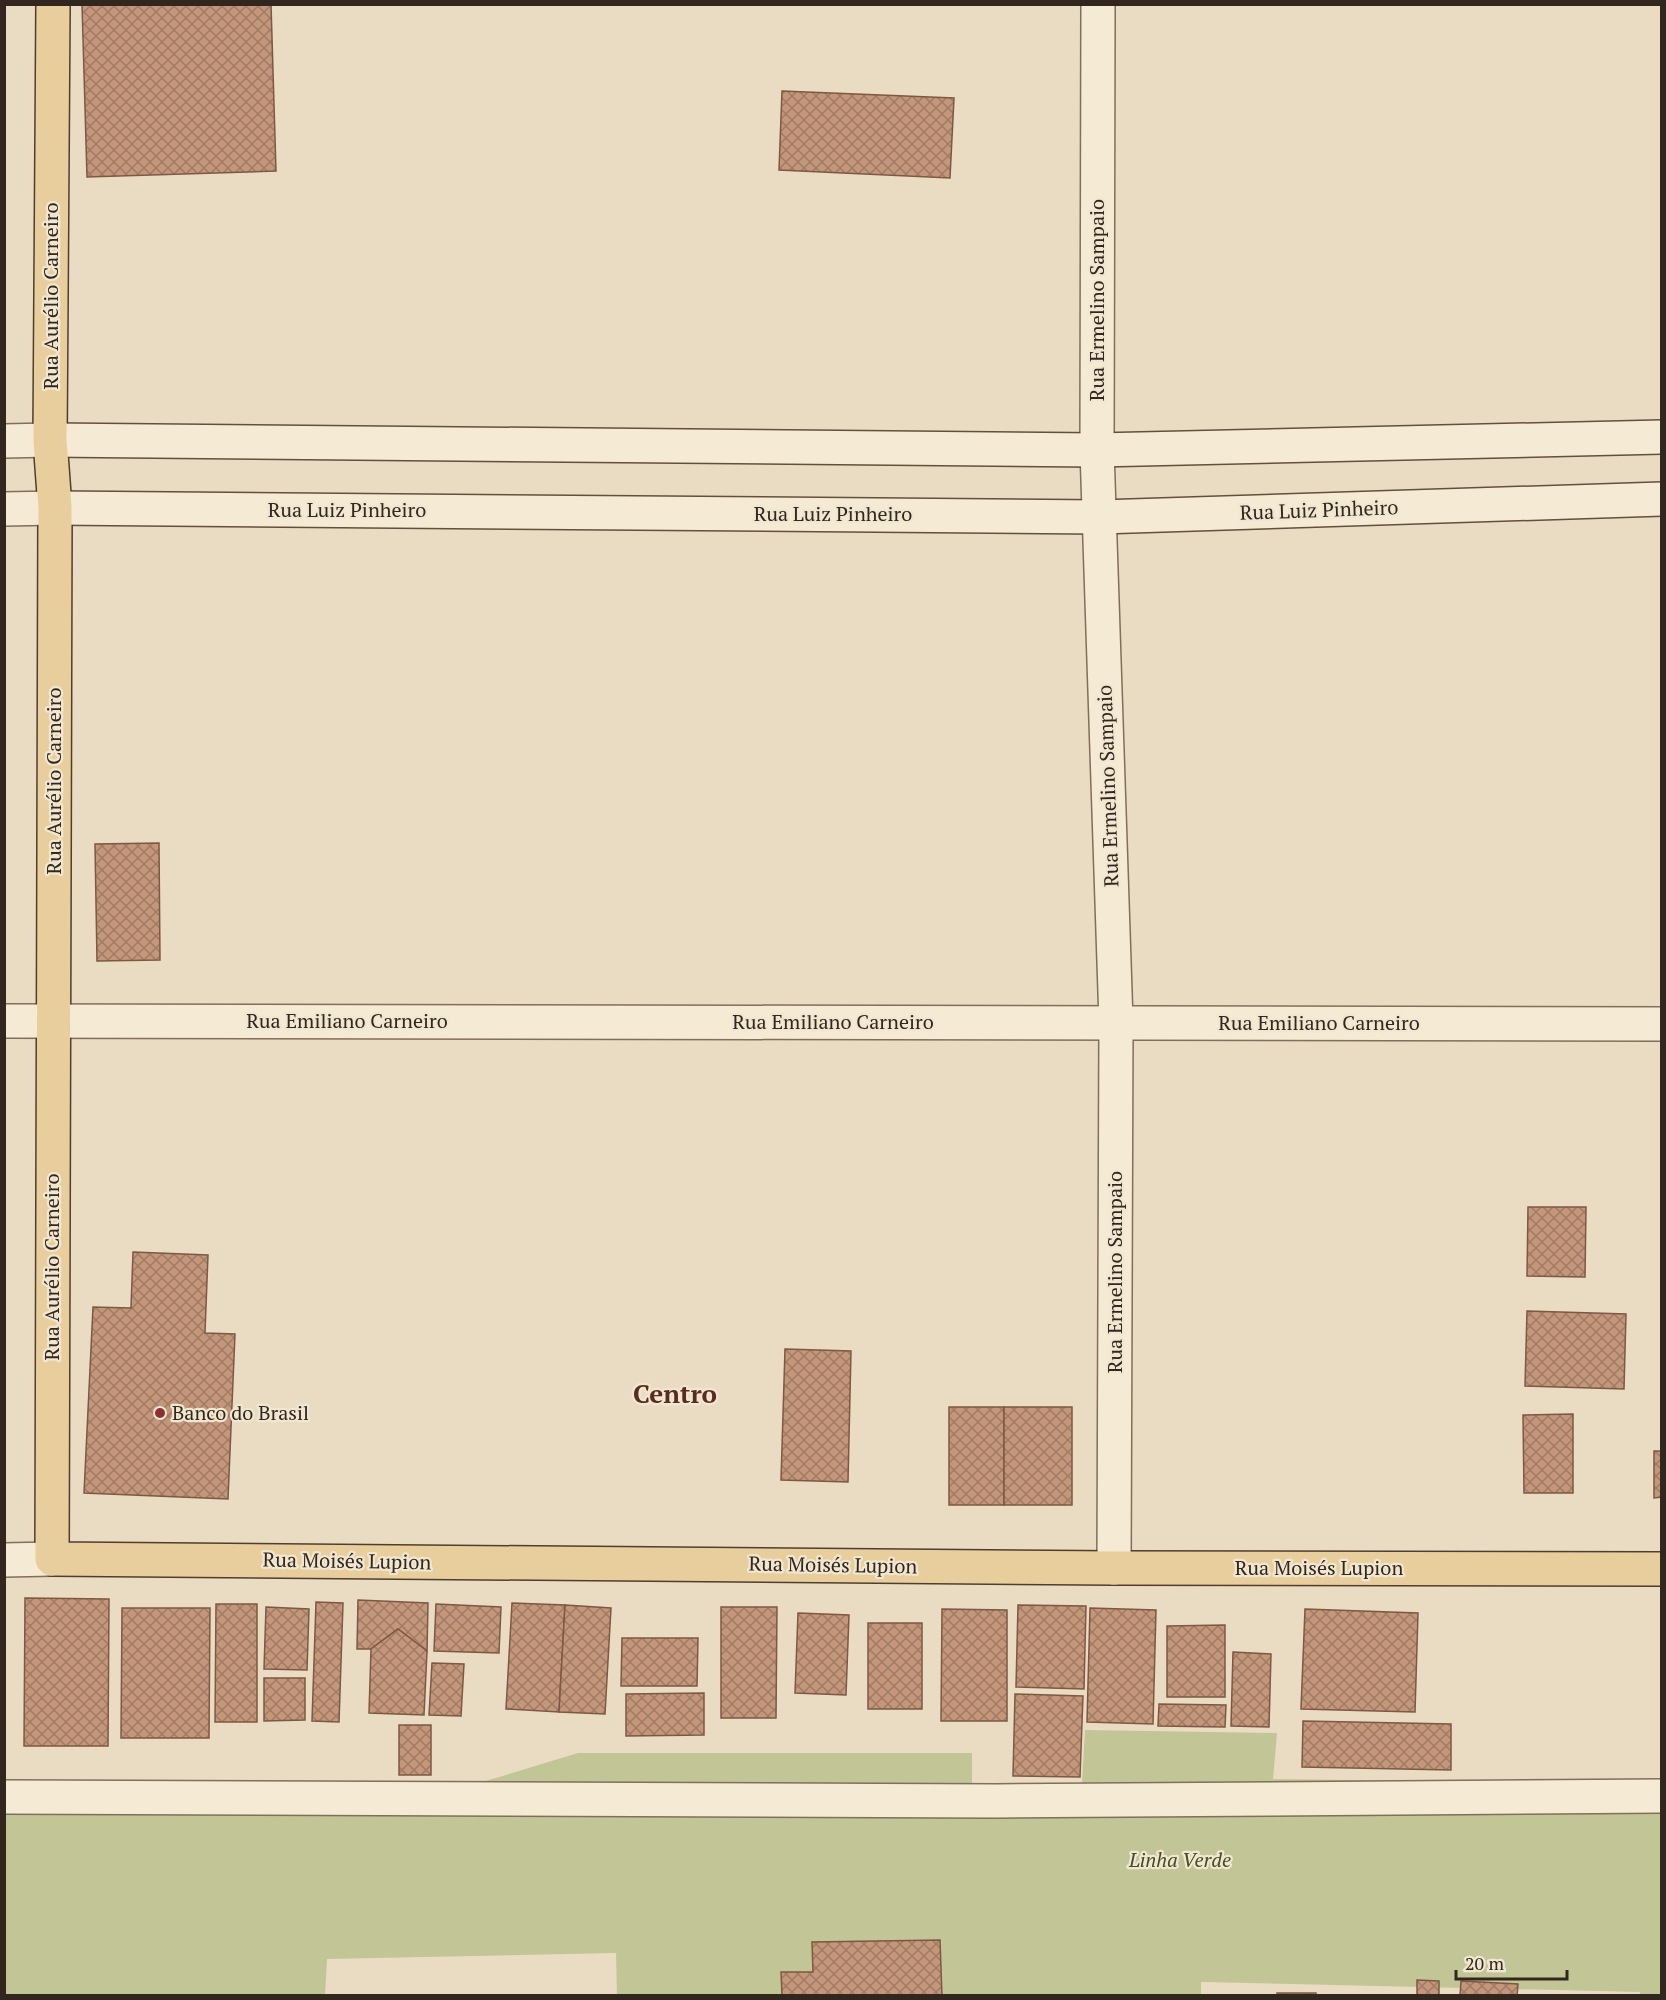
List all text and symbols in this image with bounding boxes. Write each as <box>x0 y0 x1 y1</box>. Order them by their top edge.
street label: Rua Ermelino Sampaio <box>1083 199 1110 401</box>
street label: Rua Aurélio Carneiro <box>37 203 64 390</box>
street label: Rua Luiz Pinheiro <box>1239 493 1399 526</box>
street label: Rua Luiz Pinheiro <box>268 496 426 523</box>
street label: Rua Luiz Pinheiro <box>754 500 912 527</box>
street label: Rua Ermelino Sampaio <box>1090 684 1125 888</box>
street label: Rua Aurélio Carneiro <box>40 688 67 875</box>
street label: Rua Emiliano Carneiro <box>246 1007 448 1034</box>
street label: Rua Emiliano Carneiro <box>732 1008 934 1035</box>
street label: Rua Emiliano Carneiro <box>1218 1009 1420 1036</box>
street label: Rua Ermelino Sampaio <box>1101 1171 1128 1373</box>
street label: Rua Aurélio Carneiro <box>38 1174 65 1361</box>
district label: Centro <box>633 1376 717 1410</box>
place label: Banco do Brasil <box>172 1399 309 1426</box>
marker: Banco do Brasil <box>153 1406 167 1420</box>
street label: Rua Moisés Lupion <box>262 1546 432 1575</box>
street label: Rua Moisés Lupion <box>748 1550 918 1579</box>
street label: Rua Moisés Lupion <box>1235 1554 1403 1581</box>
park label: Linha Verde <box>1128 1846 1231 1873</box>
scale bar <box>1456 1943 1567 1981</box>
text: 20 m <box>1465 1951 1505 1975</box>

